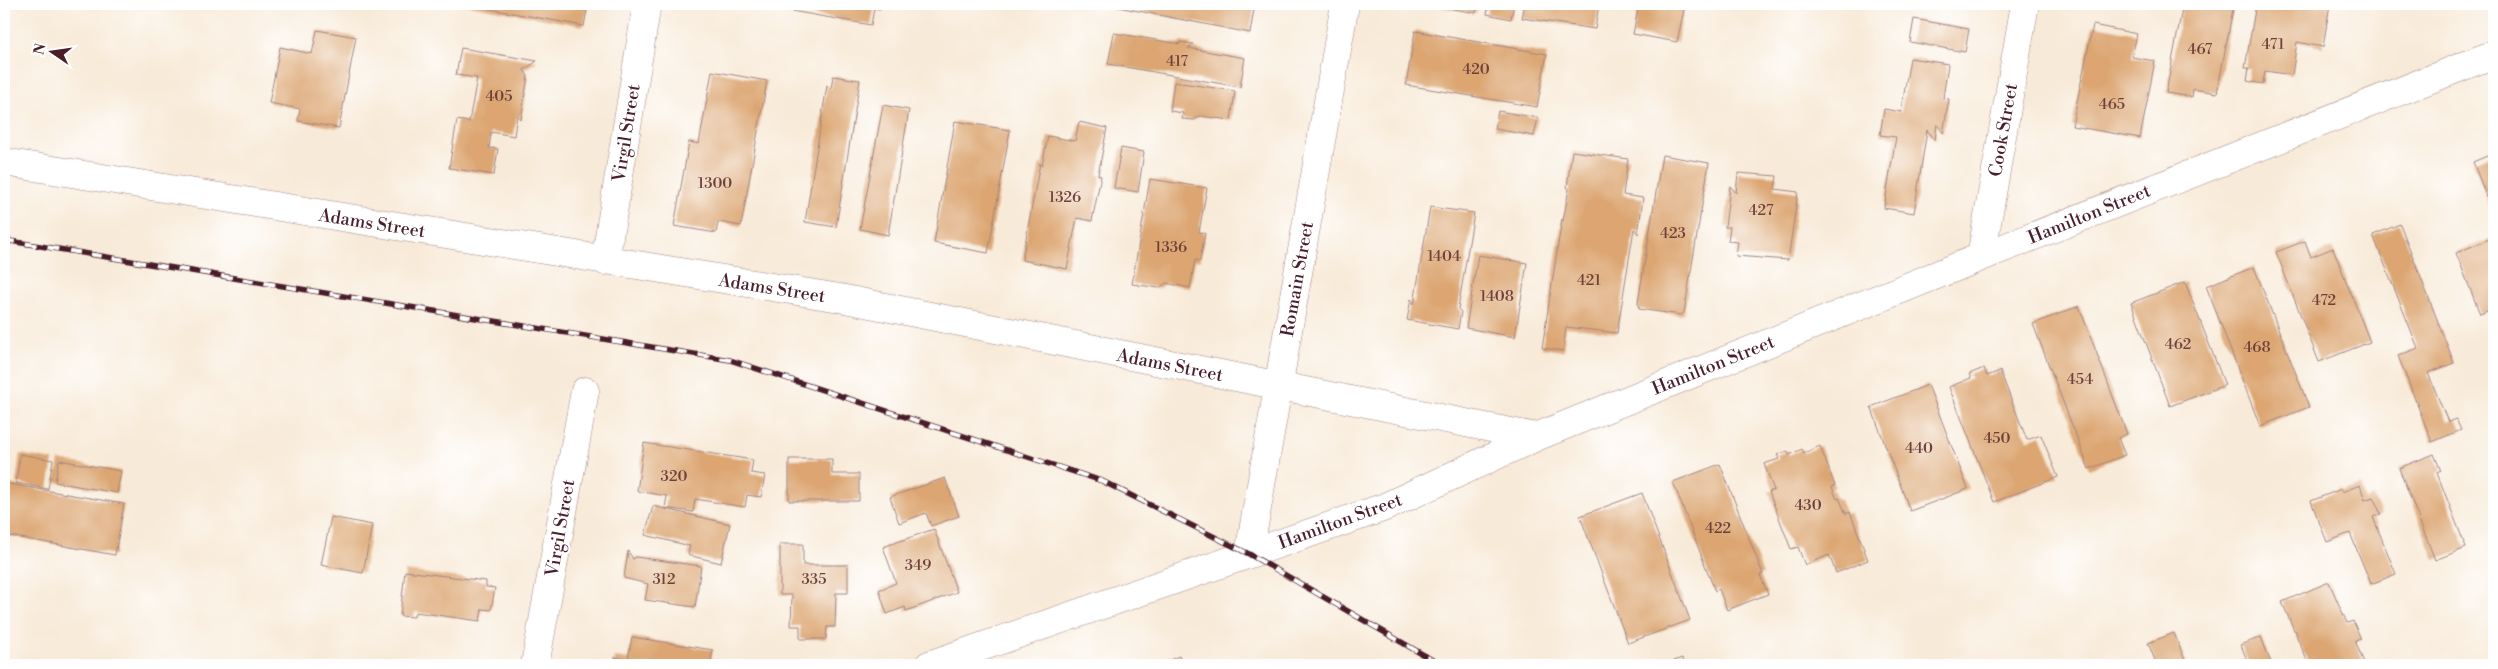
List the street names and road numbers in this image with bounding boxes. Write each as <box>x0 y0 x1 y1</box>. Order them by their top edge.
street label: Cook Street <box>1984 81 2023 179</box>
street label: Virgil Street <box>607 82 646 185</box>
street label: Hamilton Street <box>2025 179 2154 250</box>
street label: Adams Street <box>316 204 427 243</box>
street label: Romain Street <box>1276 219 1319 338</box>
street label: Adams Street <box>716 269 827 308</box>
street label: Hamilton Street <box>1649 330 1778 401</box>
street label: Adams Street <box>1114 344 1226 387</box>
street label: Virgil Street <box>540 477 580 580</box>
street label: Hamilton Street <box>1275 488 1406 555</box>

